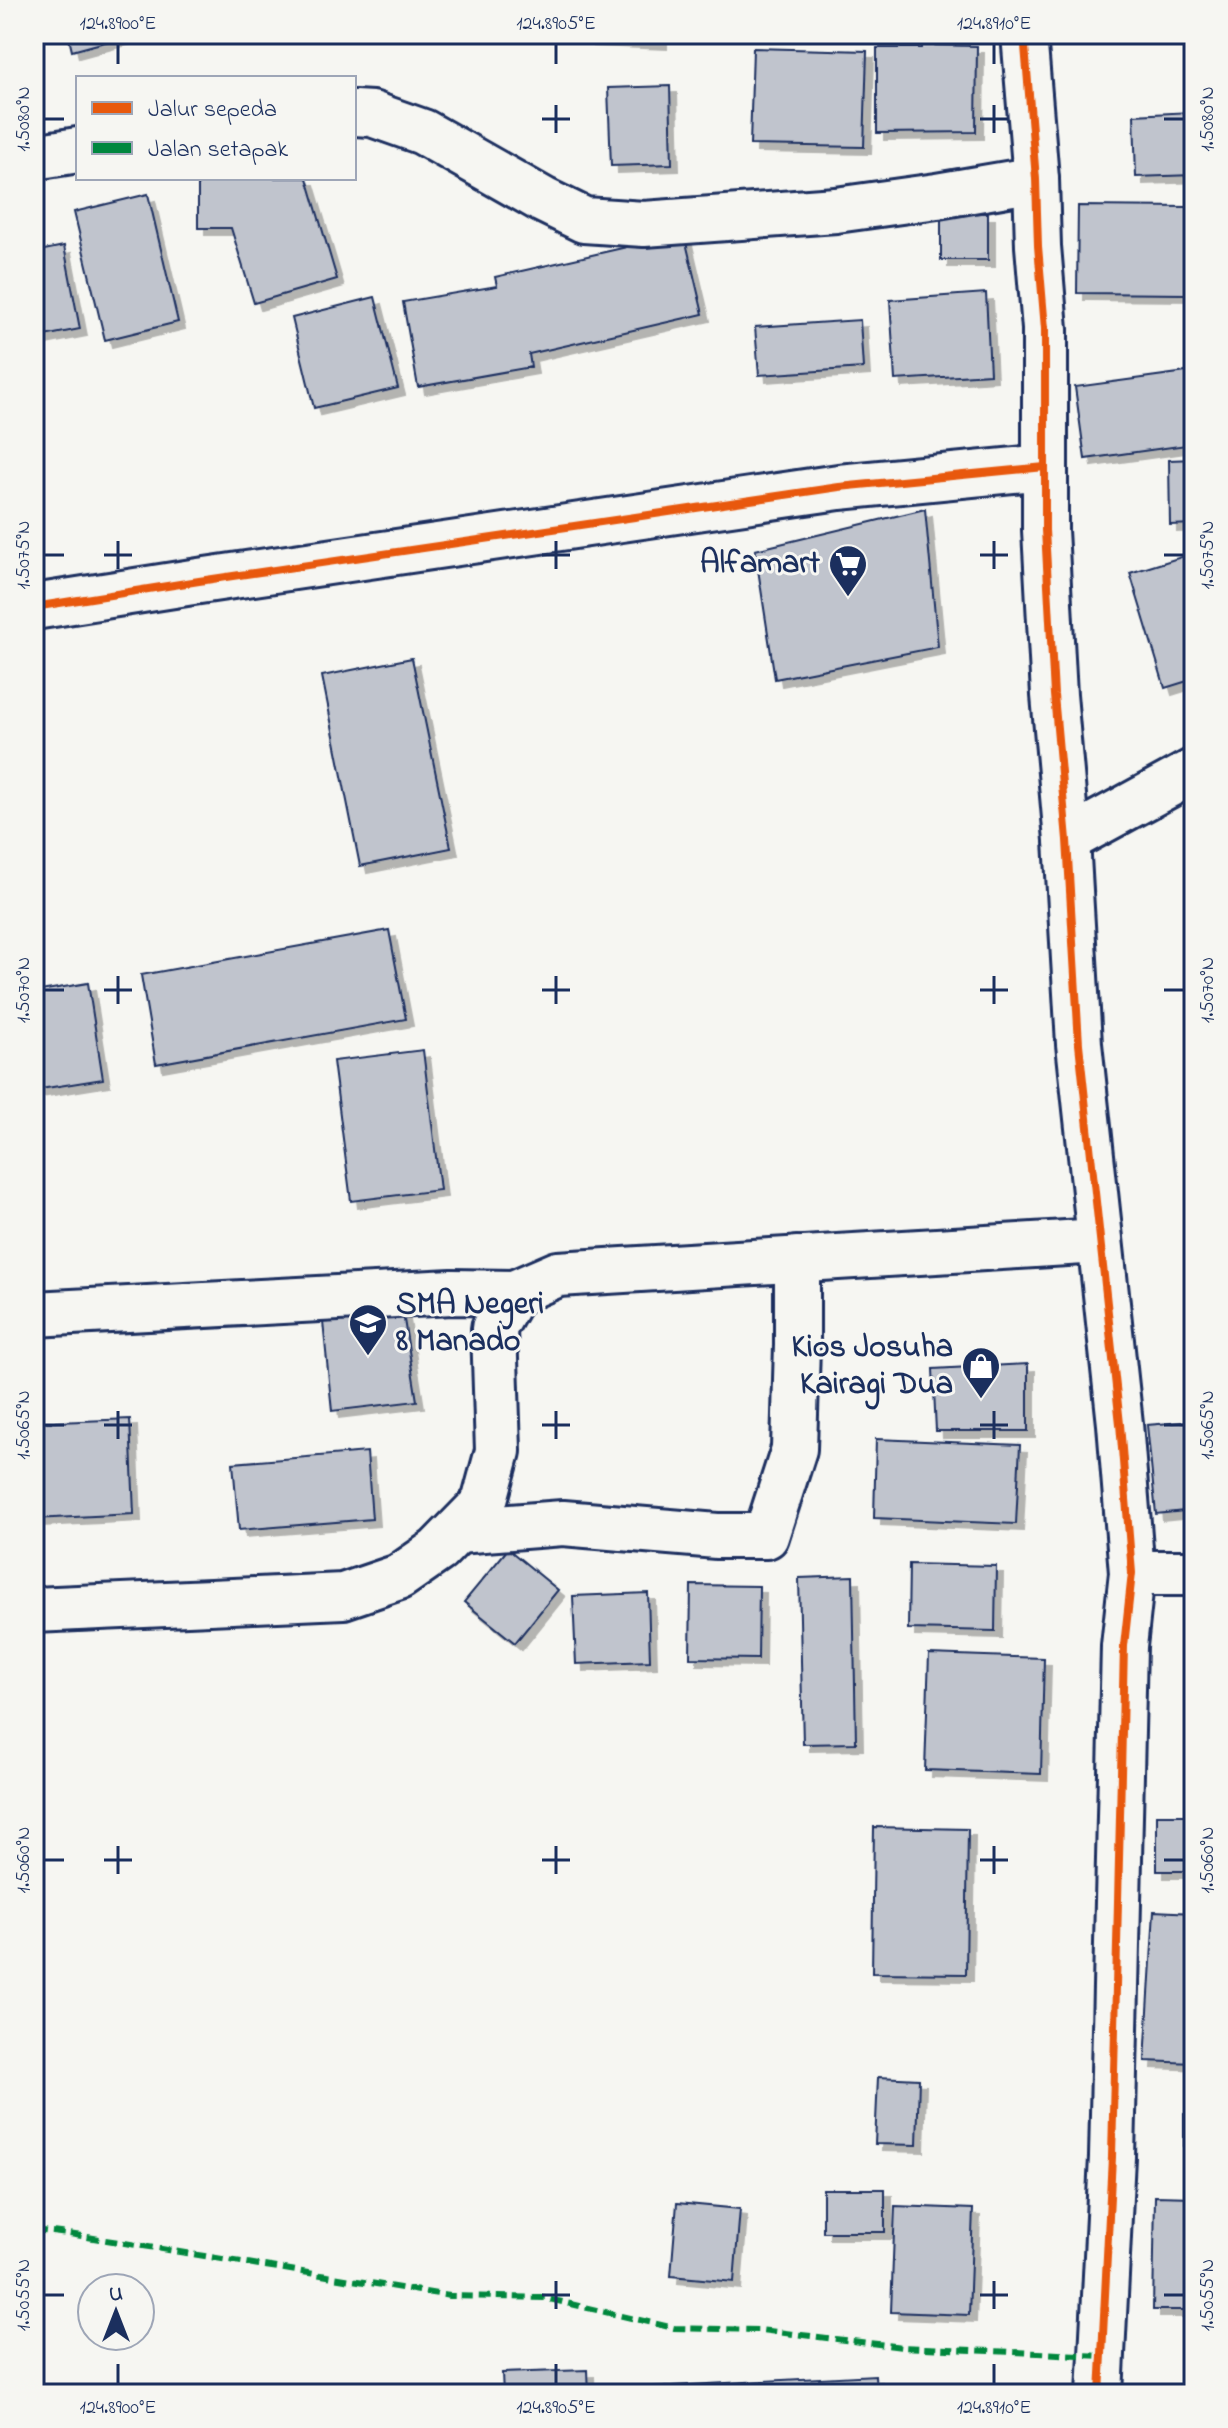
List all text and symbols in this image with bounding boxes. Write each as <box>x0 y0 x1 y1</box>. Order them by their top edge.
text: 124.8900°E <box>80 10 156 39</box>
text: 124.8905°E <box>516 10 596 39</box>
text: 124.8910°E <box>957 10 1031 39</box>
legend <box>76 76 356 180</box>
text: 1.5080°N <box>10 86 39 152</box>
text: 1.5080°N <box>1194 86 1223 152</box>
text: Jalur sepeda <box>148 93 277 128</box>
text: Jalan setapak <box>148 133 289 168</box>
text: 1.5075°N <box>10 520 39 590</box>
text: 1.5075°N <box>1194 520 1223 590</box>
place label: Alfamart <box>700 541 820 588</box>
supermarket icon: Alfamart <box>827 543 869 598</box>
text: 1.5070°N <box>10 957 39 1023</box>
text: 1.5070°N <box>1194 957 1223 1023</box>
place label: SMA Negeri 8 Manado <box>396 1282 544 1366</box>
school or university icon: SMA Negeri 8 Manado <box>347 1302 389 1357</box>
place label: Kios Josuha Kairagi Dua <box>792 1325 953 1410</box>
shop icon: Kios Josuha Kairagi Dua <box>960 1345 1002 1400</box>
text: 1.5065°N <box>10 1390 39 1460</box>
text: 1.5065°N <box>1194 1390 1223 1460</box>
text: 1.5060°N <box>10 1827 39 1893</box>
text: 1.5060°N <box>1194 1827 1223 1893</box>
text: 1.5055°N <box>10 2259 39 2331</box>
text: 1.5055°N <box>1194 2259 1223 2331</box>
north arrow <box>76 2272 156 2352</box>
text: U <box>109 2279 123 2311</box>
text: 124.8900°E <box>80 2394 156 2423</box>
text: 124.8905°E <box>516 2394 596 2423</box>
text: 124.8910°E <box>957 2394 1031 2423</box>

